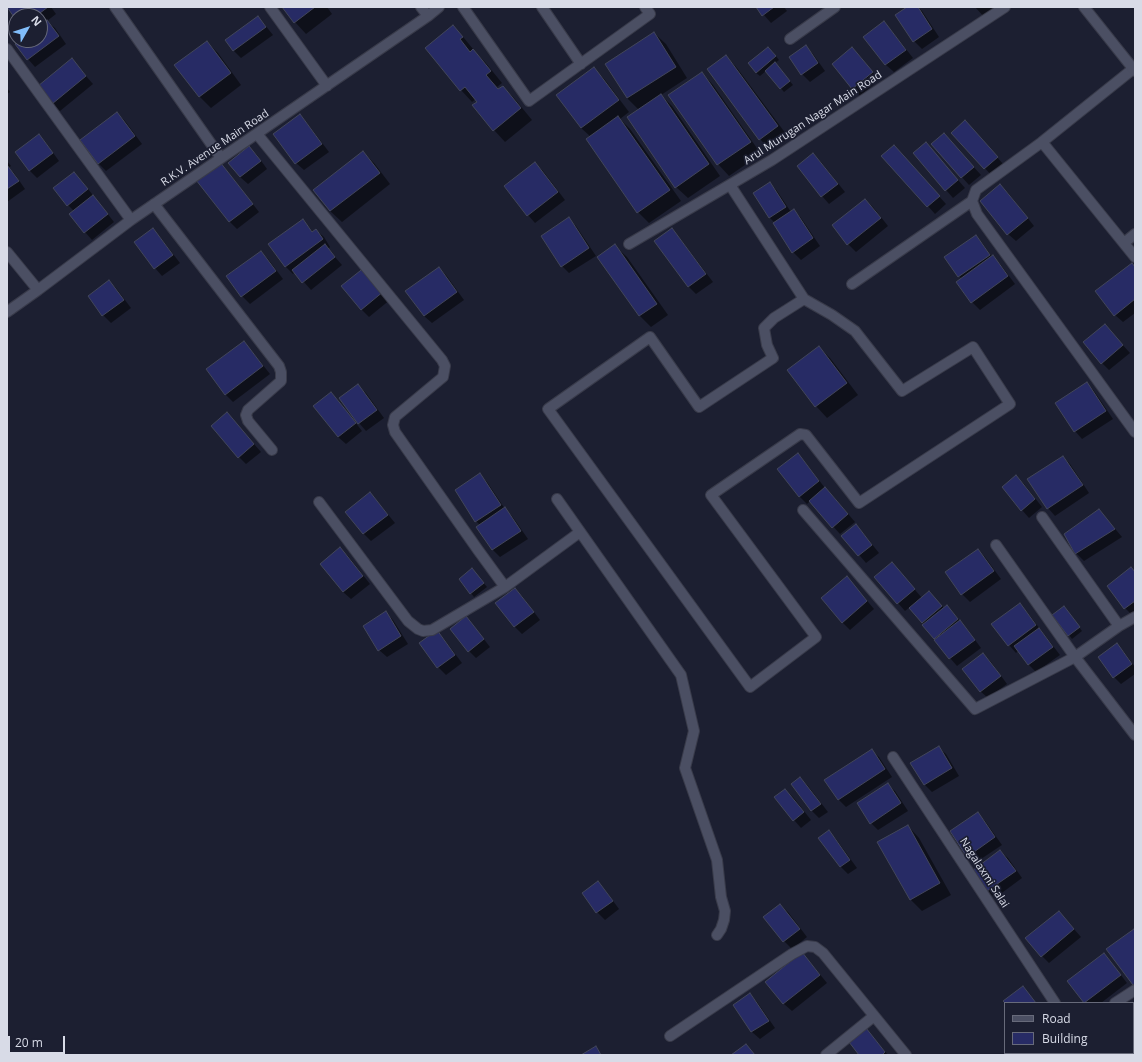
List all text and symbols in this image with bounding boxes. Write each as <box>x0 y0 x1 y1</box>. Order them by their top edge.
north arrow <box>8 8 48 48</box>
text: N <box>28 13 46 29</box>
street label: Arul Murugan Nagar Main Road <box>742 68 884 168</box>
street label: R.K.V. Avenue Main Road <box>159 107 271 189</box>
street label: Nagalaxmi Salai <box>956 836 1012 910</box>
legend <box>1004 1002 1134 1054</box>
text: Road <box>1042 1010 1071 1027</box>
scale bar <box>10 1028 67 1054</box>
text: Building <box>1042 1030 1087 1047</box>
text: 20 m <box>15 1034 43 1051</box>

